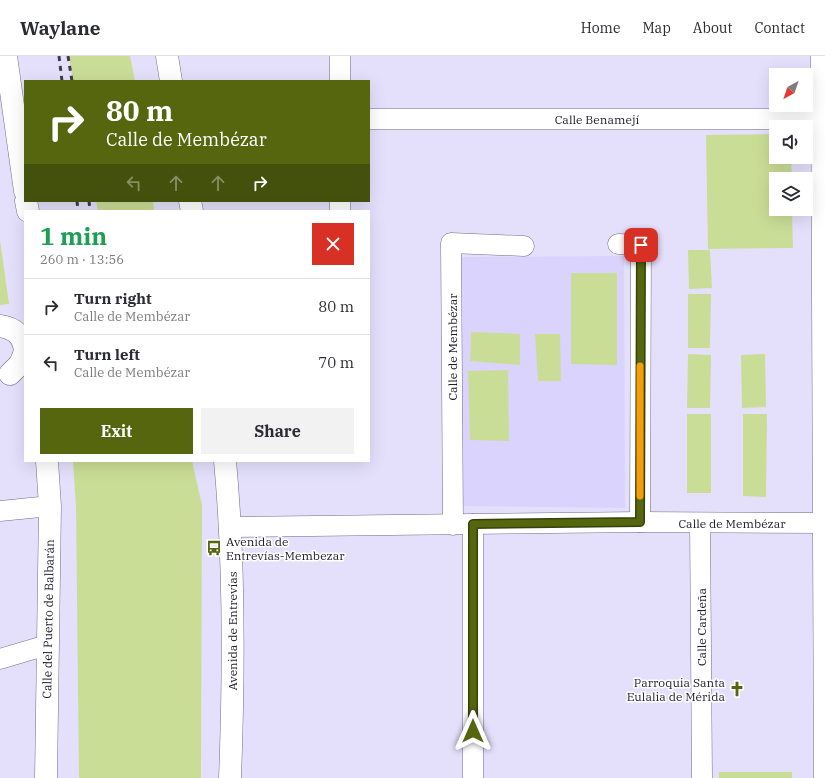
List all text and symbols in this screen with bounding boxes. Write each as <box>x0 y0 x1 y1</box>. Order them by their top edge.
text: Waylane <box>20 16 101 40</box>
text: Home <box>581 19 620 37</box>
text: Map <box>642 19 671 37</box>
text: About <box>693 19 732 37</box>
text: Contact <box>754 19 805 37</box>
north arrow <box>769 68 813 112</box>
map controls <box>769 68 813 216</box>
text: 80 m <box>106 92 173 129</box>
icon: right <box>40 96 92 148</box>
street label: Calle Benamejí <box>555 112 640 127</box>
button: sound <box>769 120 813 164</box>
text: Calle de Membézar <box>106 128 267 151</box>
icon: left <box>123 172 145 194</box>
icon: ahead <box>165 172 187 194</box>
icon: ahead <box>207 172 229 194</box>
icon: right <box>249 172 271 194</box>
button: layers <box>769 172 813 216</box>
text: 1 min <box>40 220 107 252</box>
button: close <box>312 223 354 265</box>
pin <box>624 228 658 262</box>
icon: arrive <box>630 234 652 256</box>
text: 260 m · 13:56 <box>40 251 124 268</box>
text: Turn right <box>74 289 152 308</box>
street label: Calle de Membézar <box>445 293 460 401</box>
icon: right <box>40 296 62 318</box>
text: 80 m <box>318 297 354 316</box>
text: Calle de Membézar <box>74 308 190 325</box>
text: Turn left <box>74 345 140 364</box>
icon: left <box>40 352 62 374</box>
text: 70 m <box>318 353 354 372</box>
text: Calle de Membézar <box>74 364 190 381</box>
button: Exit <box>40 408 193 454</box>
button: Share <box>201 408 354 454</box>
street label: Calle de Membézar <box>678 516 786 531</box>
place label: Avenida de Entrevías-Membezar <box>226 534 345 563</box>
street label: Calle del Puerto de Balbarán <box>39 539 57 699</box>
bus stop icon: Avenida de Entrevías-Membezar <box>205 539 223 557</box>
street label: Avenida de Entrevías <box>225 571 240 691</box>
street label: Calle Cardeña <box>694 587 709 666</box>
place label: Parroquia Santa Eulalia de Mérida <box>627 675 725 704</box>
church icon: Parroquia Santa Eulalia de Mérida <box>728 680 746 698</box>
position arrow <box>452 710 494 752</box>

